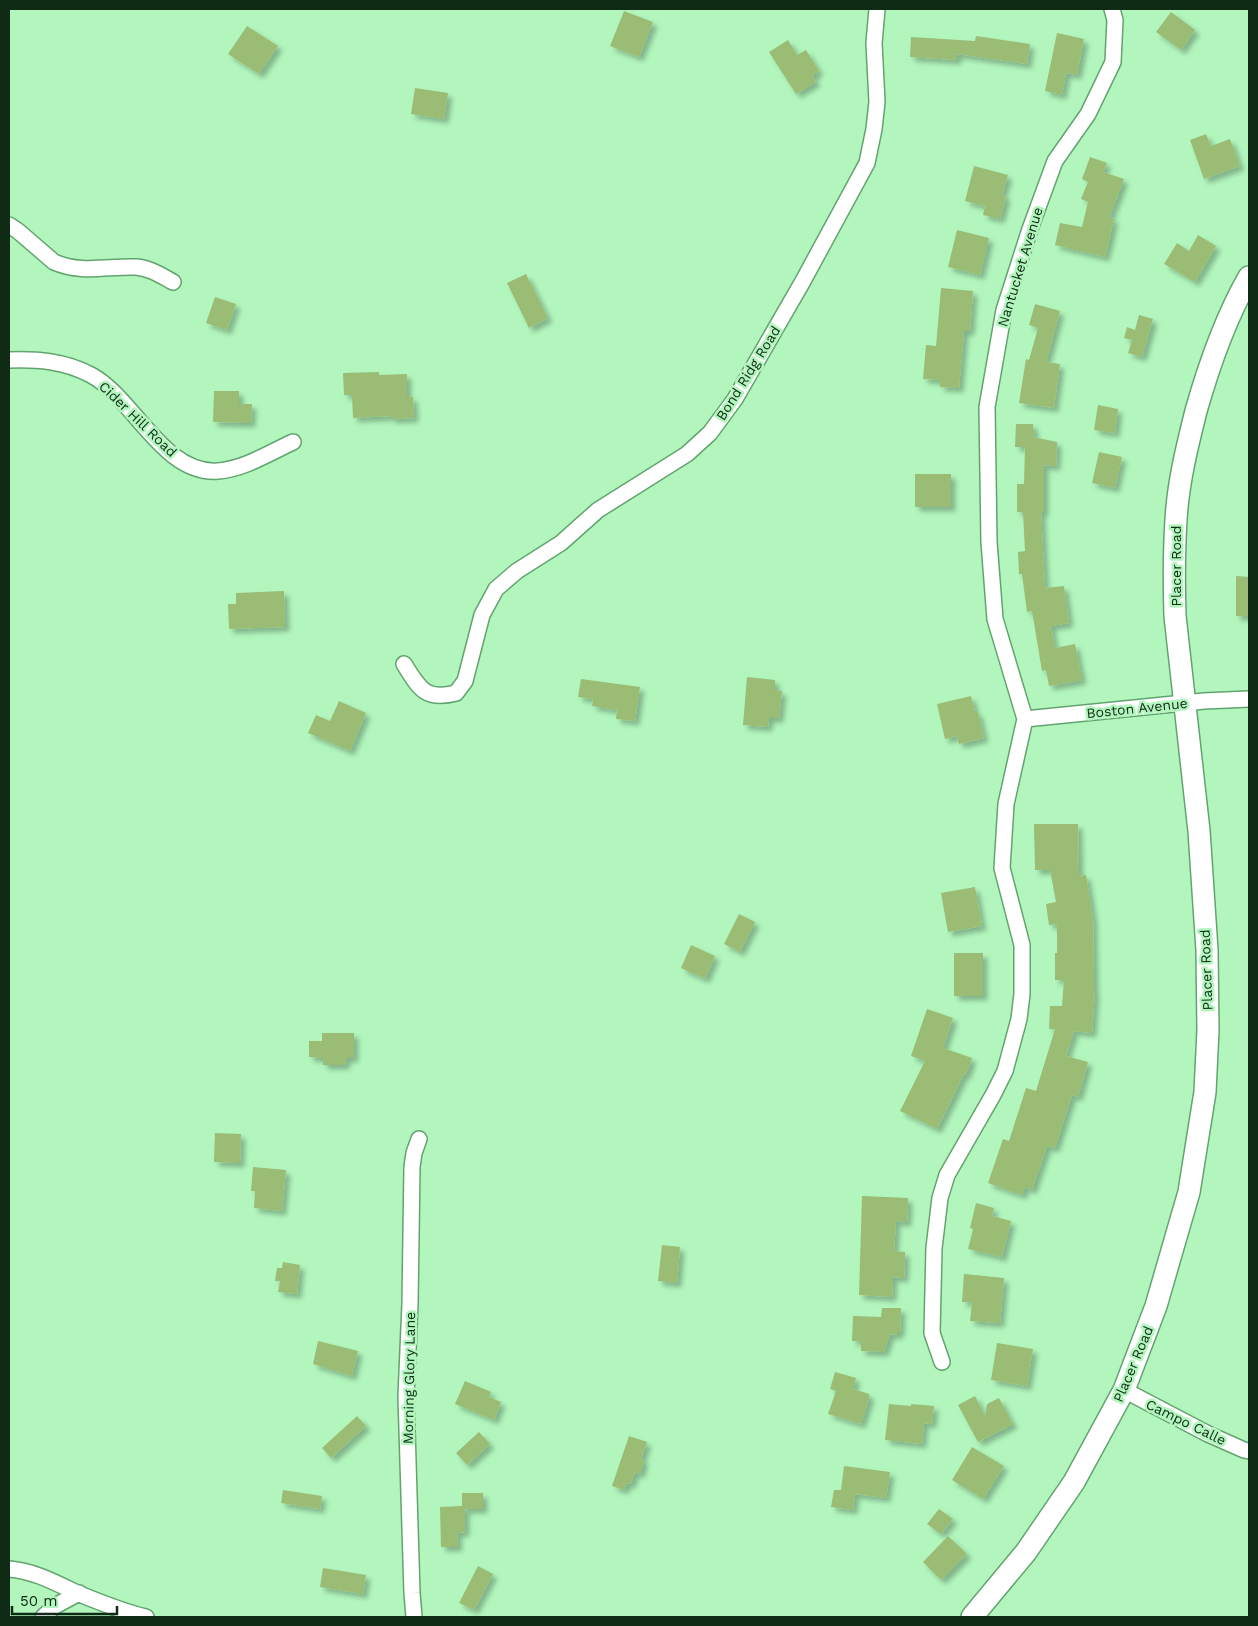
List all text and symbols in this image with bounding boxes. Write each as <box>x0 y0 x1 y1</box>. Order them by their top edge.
street label: Nantucket Avenue <box>994 205 1046 329</box>
street label: Bond Ridg Road <box>713 323 783 423</box>
street label: Cider Hill Road <box>96 378 180 460</box>
street label: Placer Road <box>1168 525 1184 607</box>
street label: Boston Avenue <box>1086 695 1188 721</box>
street label: Placer Road <box>1197 929 1215 1011</box>
street label: Morning Glory Lane <box>400 1312 418 1444</box>
street label: Placer Road <box>1110 1324 1156 1404</box>
street label: Campo Calle <box>1143 1396 1229 1448</box>
scale bar <box>12 1584 118 1616</box>
text: 50 m <box>20 1592 57 1610</box>

